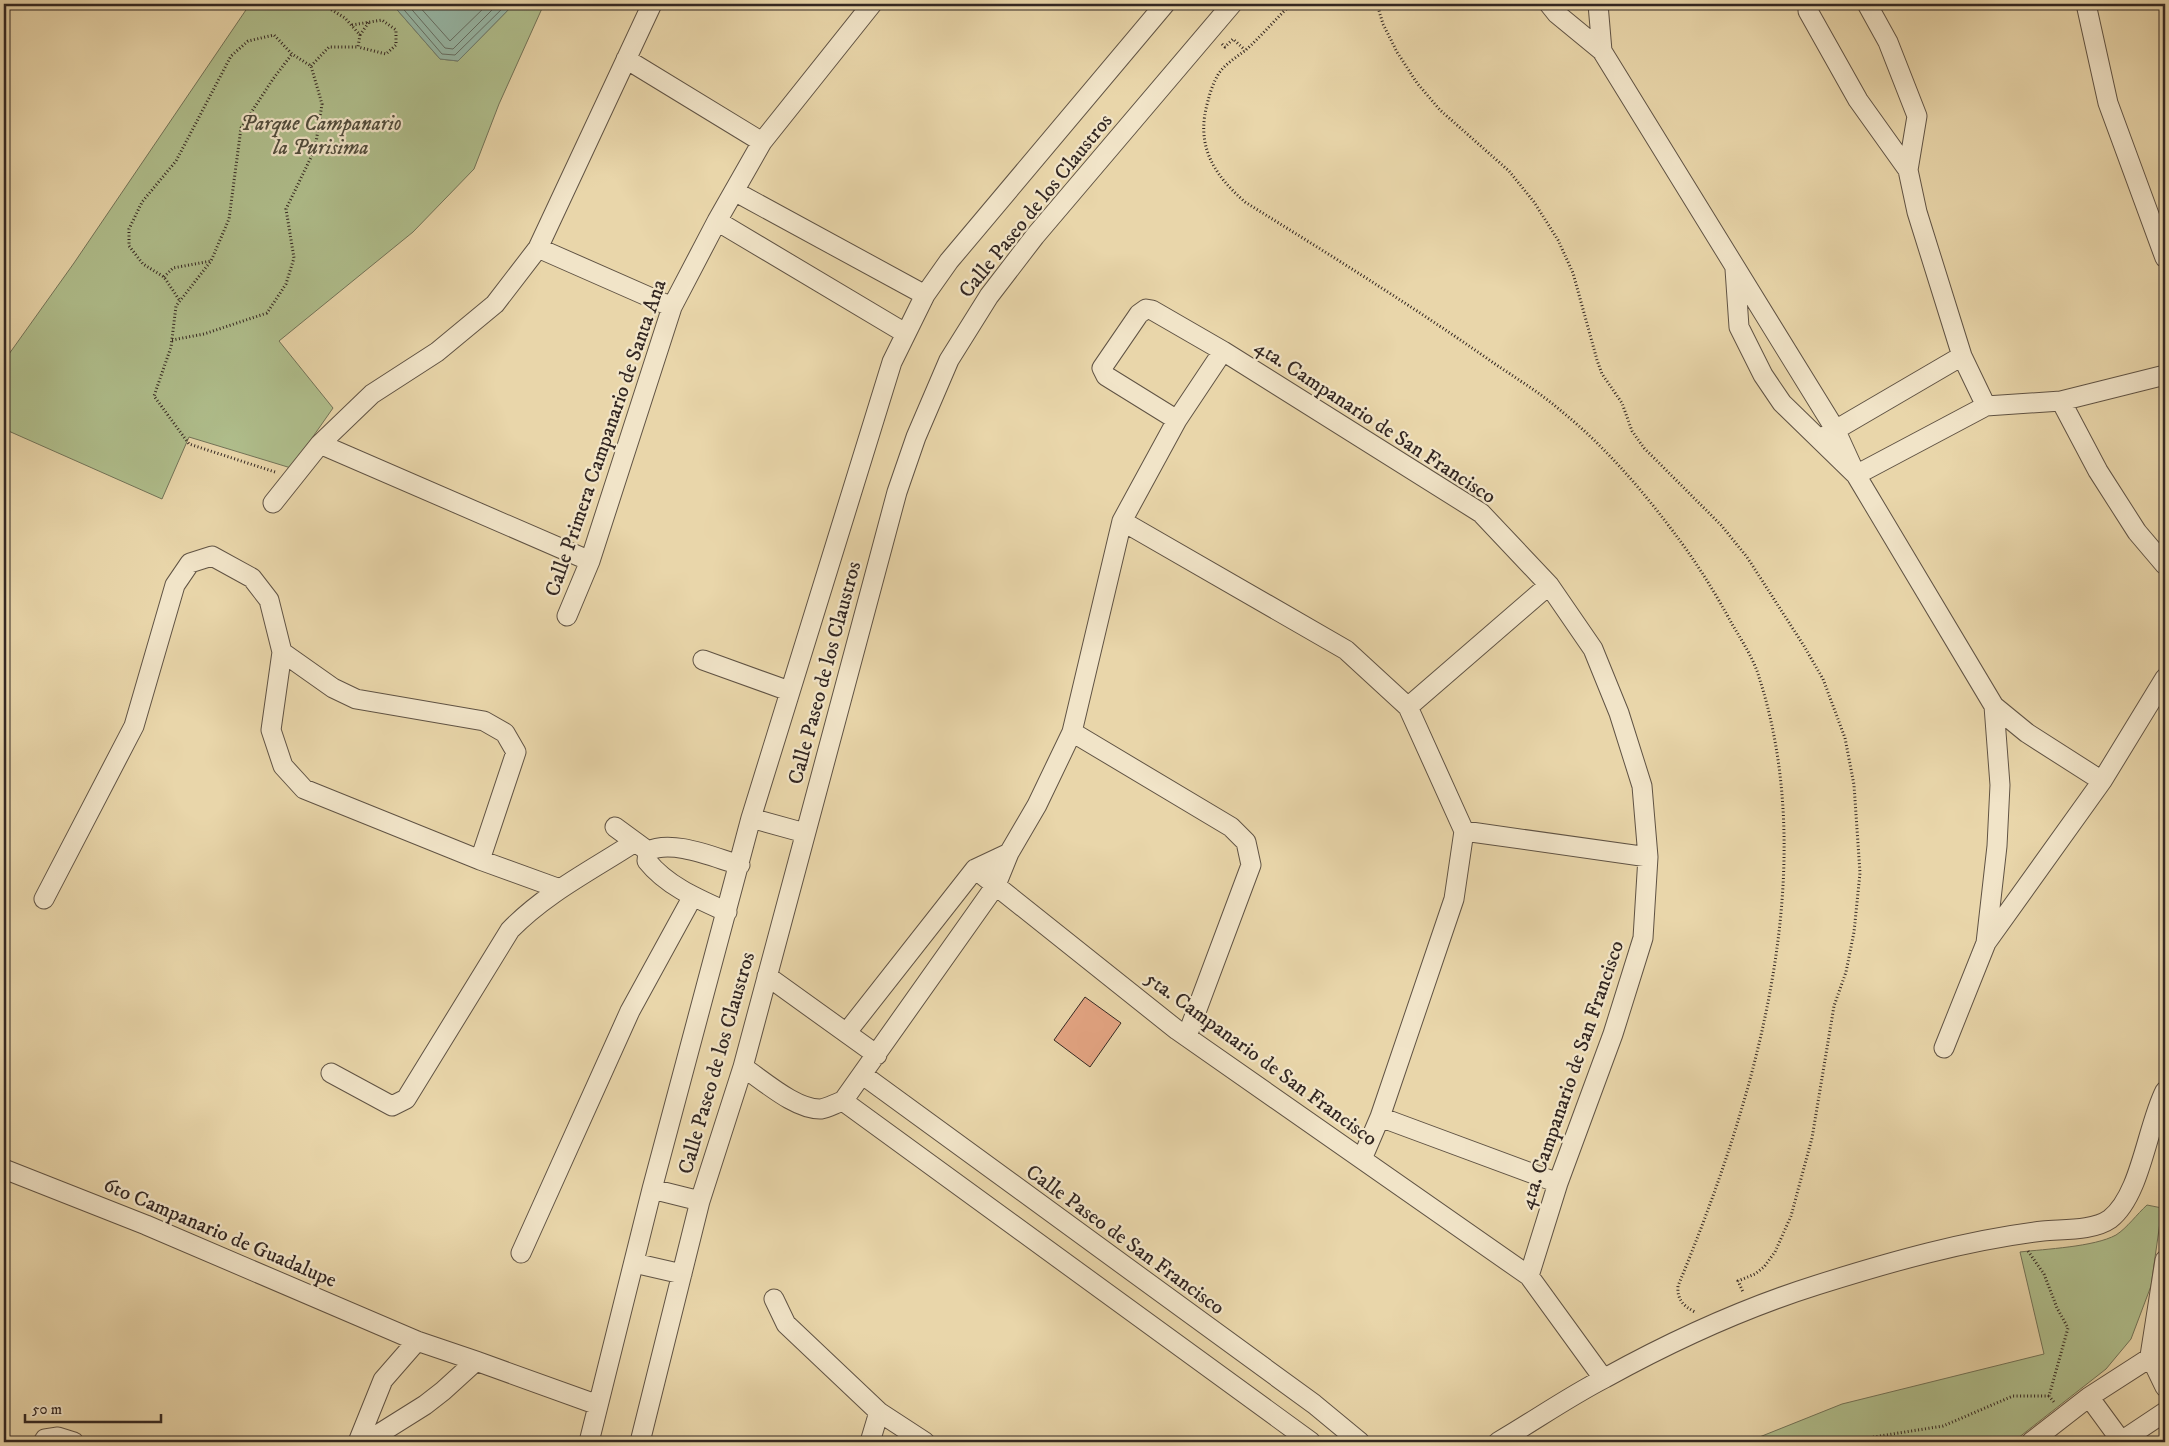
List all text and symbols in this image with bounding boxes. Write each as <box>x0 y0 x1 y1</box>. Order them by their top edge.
street label: Calle Paseo de los Claustros <box>954 108 1118 304</box>
park label: Parque Campanario la Purisima <box>240 111 402 161</box>
street label: Calle Primera Campanario de Santa Ana <box>539 276 673 600</box>
street label: 4ta. Campanario de San Francisco <box>1249 334 1501 510</box>
street label: Calle Paseo de los Claustros <box>783 559 867 787</box>
street label: 4ta. Campanario de San Francisco <box>1514 937 1630 1213</box>
street label: Calle Paseo de los Claustros <box>673 949 761 1177</box>
street label: 5ta. Campanario de San Francisco <box>1140 966 1382 1152</box>
street label: Calle Paseo de San Francisco <box>1020 1159 1230 1321</box>
street label: 6to Campanario de Guadalupe <box>99 1172 341 1294</box>
scale bar <box>25 1391 161 1423</box>
text: 50 m <box>32 1400 62 1419</box>

